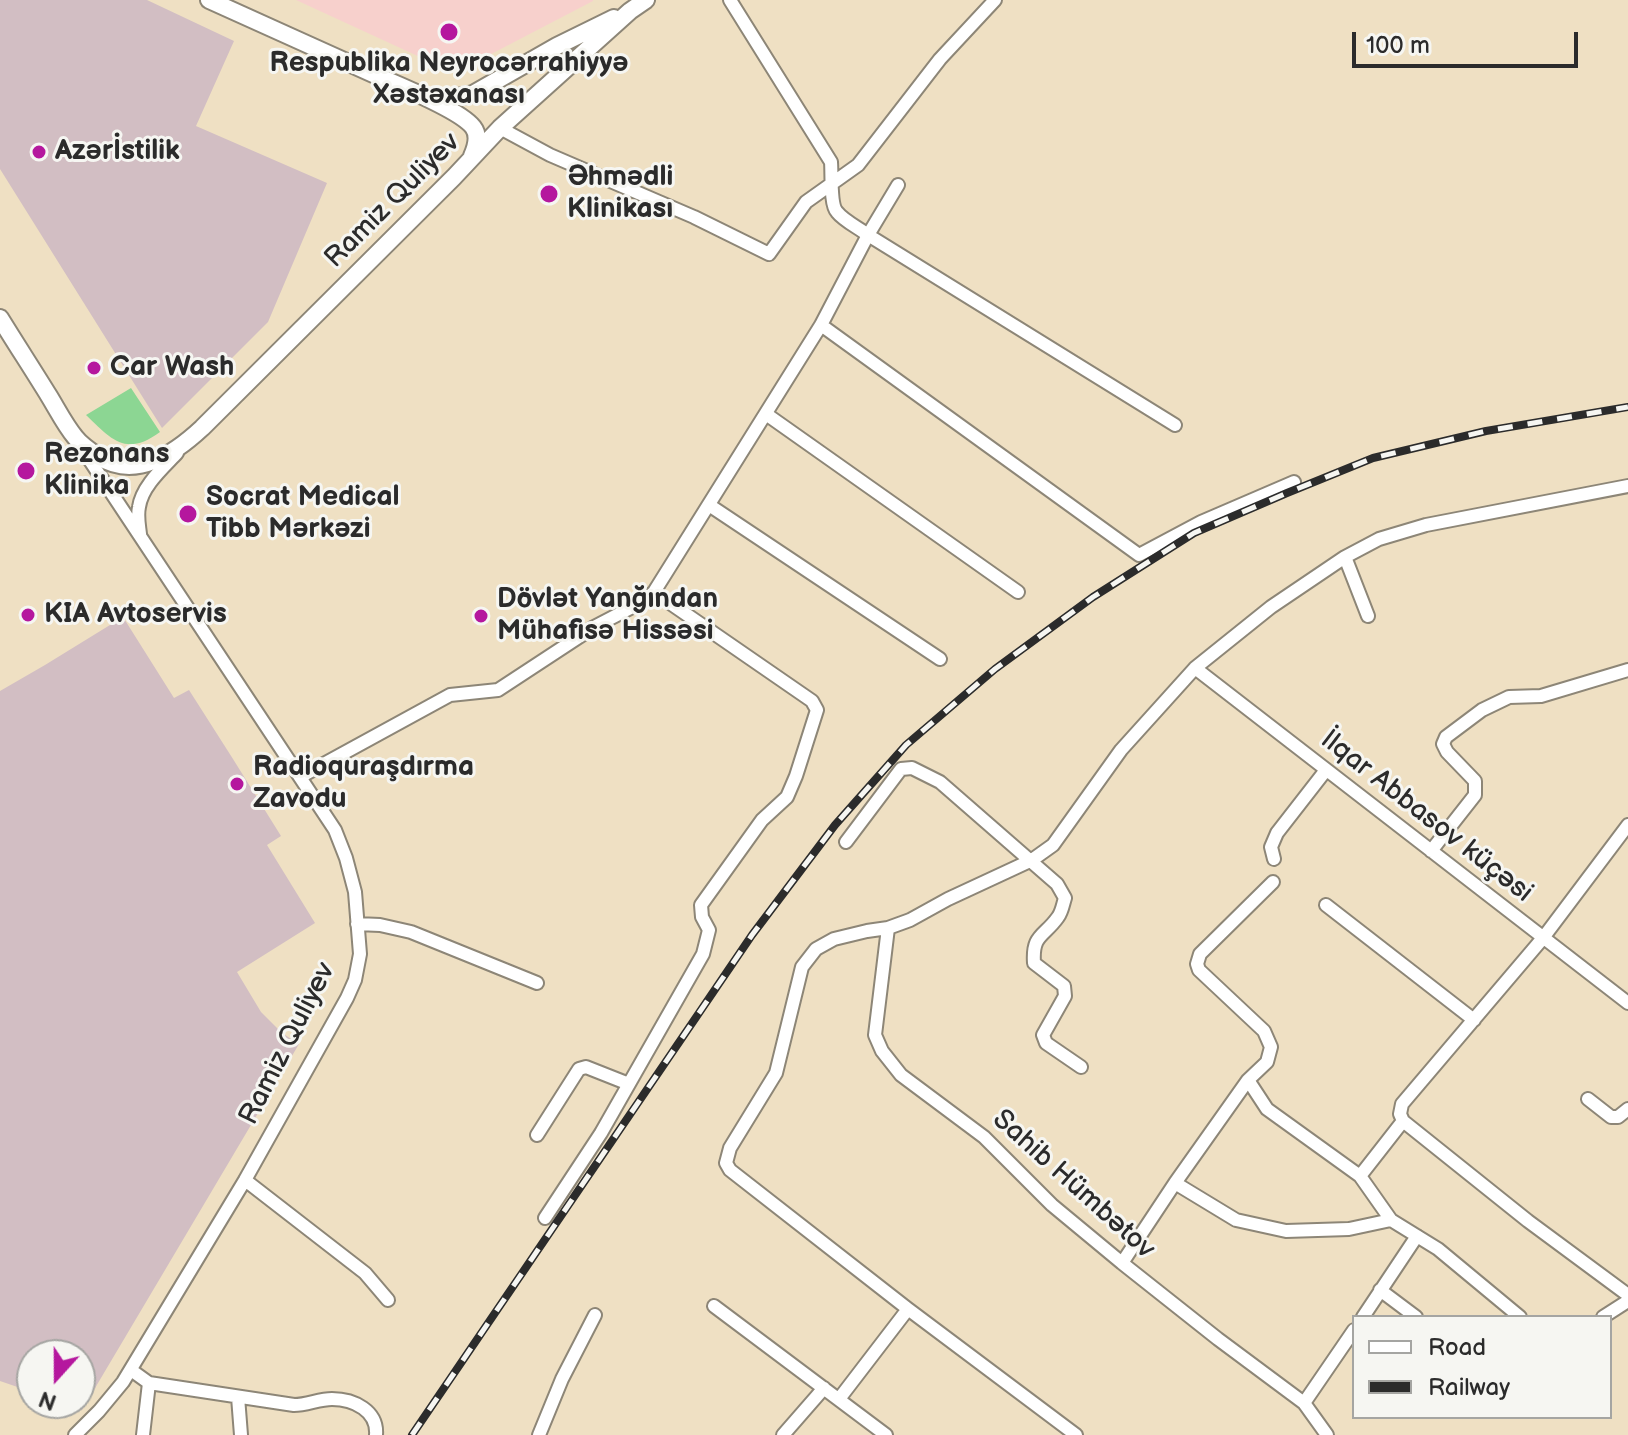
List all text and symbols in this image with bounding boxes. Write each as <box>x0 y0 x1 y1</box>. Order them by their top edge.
scale bar <box>1356 16 1582 66</box>
marker: Respublika Neyrocərrahiyyə Xəstəxanası <box>438 21 460 43</box>
text: 100 m <box>1366 31 1430 60</box>
place label: Respublika Neyrocərrahiyyə Xəstəxanası <box>270 47 628 113</box>
street label: Ramiz Quliyev <box>318 126 468 276</box>
place label: Azərİstilik <box>55 135 180 169</box>
marker: Azərİstilik <box>30 143 48 161</box>
place label: Əhmədli Klinikası <box>567 161 673 227</box>
marker: Əhmədli Klinikası <box>538 183 560 205</box>
place label: Car Wash <box>110 351 234 385</box>
marker: Car Wash <box>85 359 103 377</box>
place label: Rezonans Klinika <box>44 438 169 504</box>
marker: Rezonans Klinika <box>15 460 37 482</box>
place label: Socrat Medical Tibb Mərkəzi <box>206 481 400 547</box>
marker: Socrat Medical Tibb Mərkəzi <box>177 503 199 525</box>
place label: Dövlət Yanğından Mühafisə Hissəsi <box>497 583 718 649</box>
place label: KIA Avtoservis <box>44 598 227 632</box>
marker: KIA Avtoservis <box>19 606 37 624</box>
marker: Dövlət Yanğından Mühafisə Hissəsi <box>472 607 490 625</box>
street label: İlqar Abbasov küçəsi <box>1313 724 1539 910</box>
place label: Radioquraşdırma Zavodu <box>253 751 474 817</box>
marker: Radioquraşdırma Zavodu <box>228 775 246 793</box>
street label: Ramiz Quliyev <box>233 957 343 1131</box>
street label: Sahib Hümbətov <box>985 1103 1161 1267</box>
legend <box>1352 1315 1612 1419</box>
text: Road <box>1428 1333 1486 1362</box>
north arrow <box>16 1339 96 1419</box>
text: Railway <box>1428 1373 1510 1402</box>
text: N <box>35 1384 60 1416</box>

